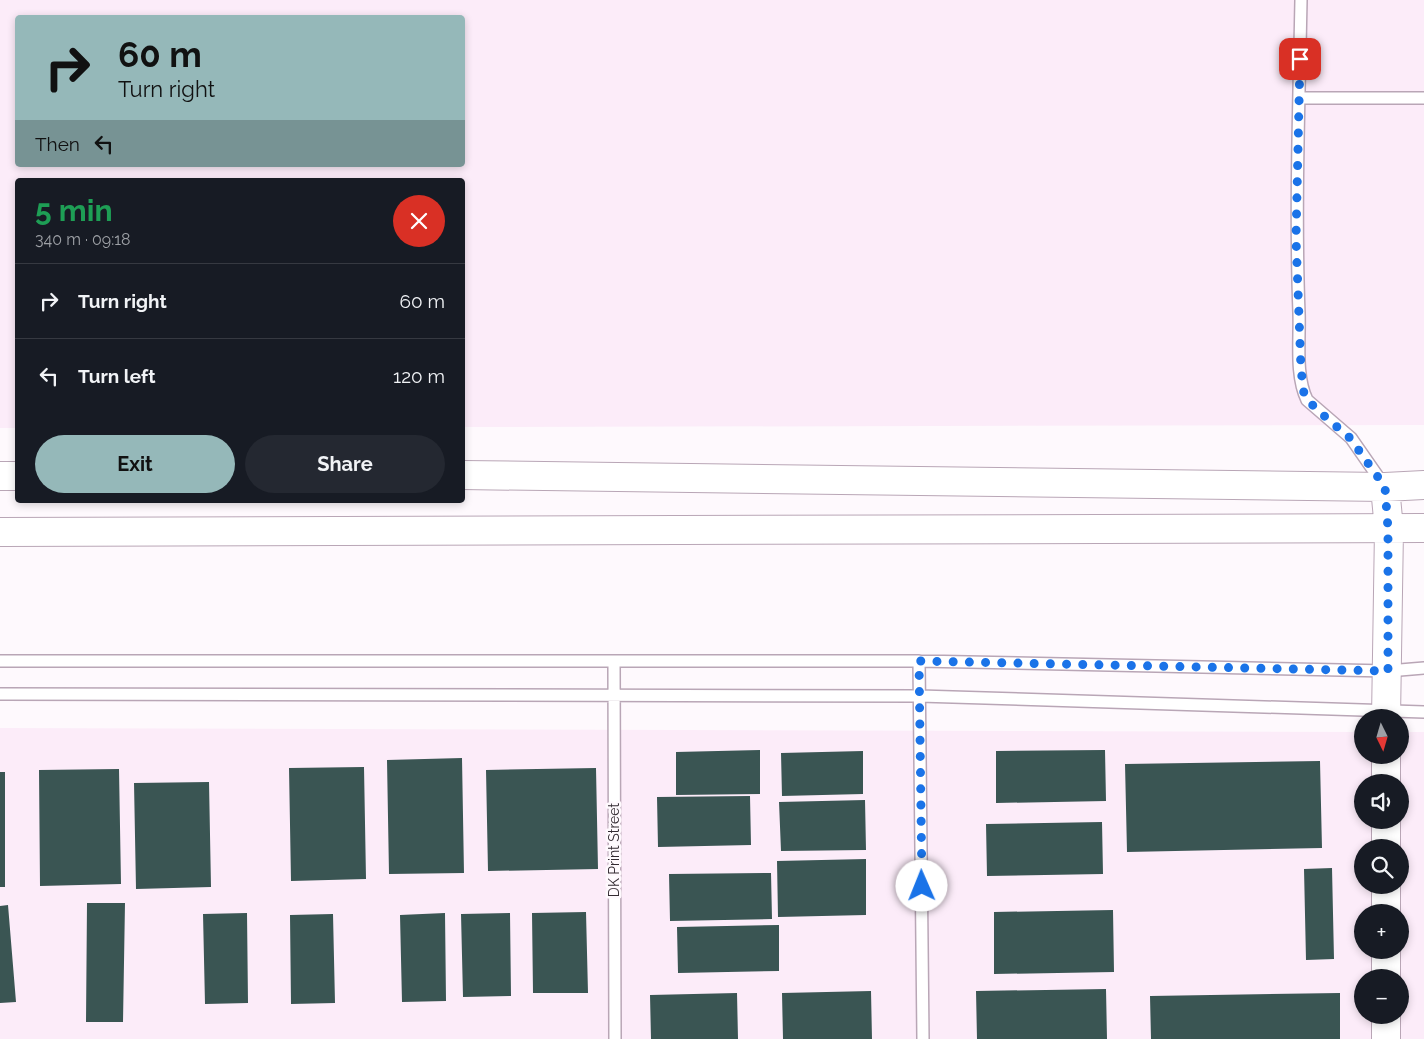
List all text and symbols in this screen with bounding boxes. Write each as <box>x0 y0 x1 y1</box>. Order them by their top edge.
text: 60 m <box>118 34 202 75</box>
icon: right <box>35 35 100 100</box>
pin <box>1279 38 1321 80</box>
icon: arrive <box>1286 45 1314 73</box>
text: Turn right <box>118 76 215 102</box>
icon: left <box>90 130 118 158</box>
text: Then <box>35 133 80 155</box>
text: 5 min <box>35 193 113 228</box>
button: close <box>393 195 445 247</box>
text: 340 m · 09:18 <box>35 230 131 249</box>
icon: right <box>35 287 63 315</box>
text: Turn right <box>78 290 167 312</box>
text: 60 m <box>400 290 445 312</box>
icon: left <box>35 362 63 390</box>
text: Turn left <box>78 365 155 387</box>
text: 120 m <box>393 365 445 387</box>
button: Exit <box>35 435 235 493</box>
button: Share <box>245 435 445 493</box>
north arrow <box>1354 709 1409 764</box>
map controls <box>1354 709 1409 1024</box>
button: sound <box>1354 774 1409 829</box>
street label: DK Print Street <box>606 803 622 897</box>
button: search <box>1354 839 1409 894</box>
position arrow <box>895 859 947 911</box>
button: + <box>1354 904 1409 959</box>
button: − <box>1354 969 1409 1024</box>

